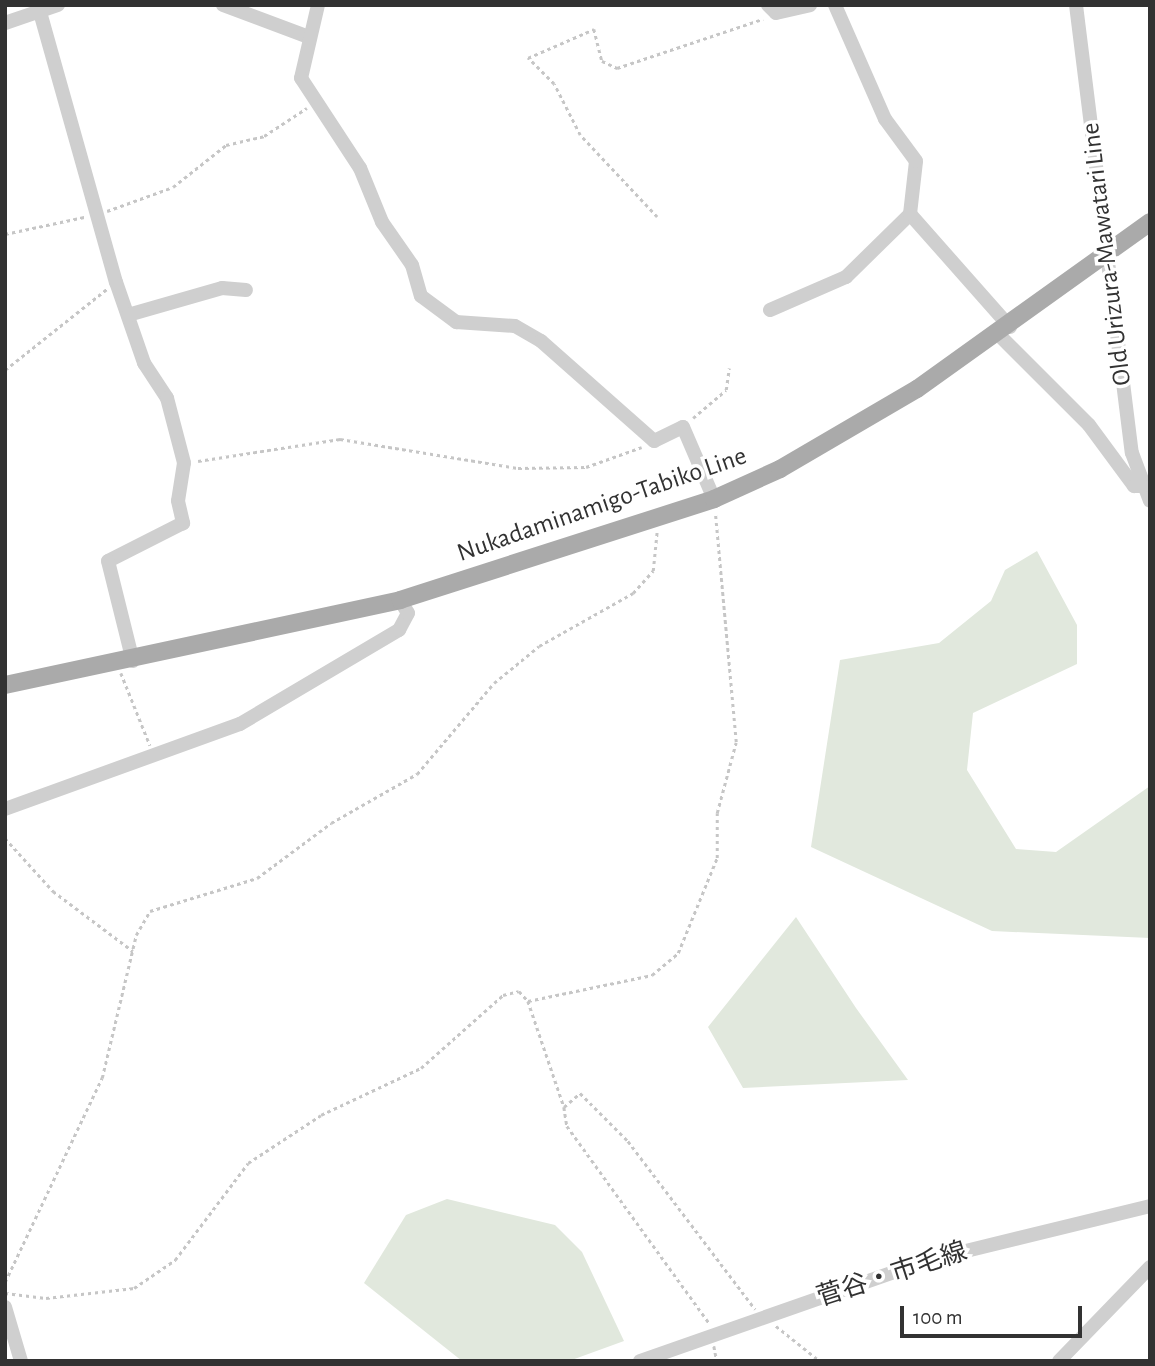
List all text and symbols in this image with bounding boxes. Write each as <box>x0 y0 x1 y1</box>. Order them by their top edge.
street label: Old Urizura-Mawatari Line <box>1075 121 1139 387</box>
street label: Nukadaminamigo-Tabiko Line <box>453 441 751 569</box>
street label: 菅谷・市毛線 <box>813 1236 971 1314</box>
scale bar <box>903 1292 1085 1336</box>
text: 100 m <box>913 1307 963 1328</box>

